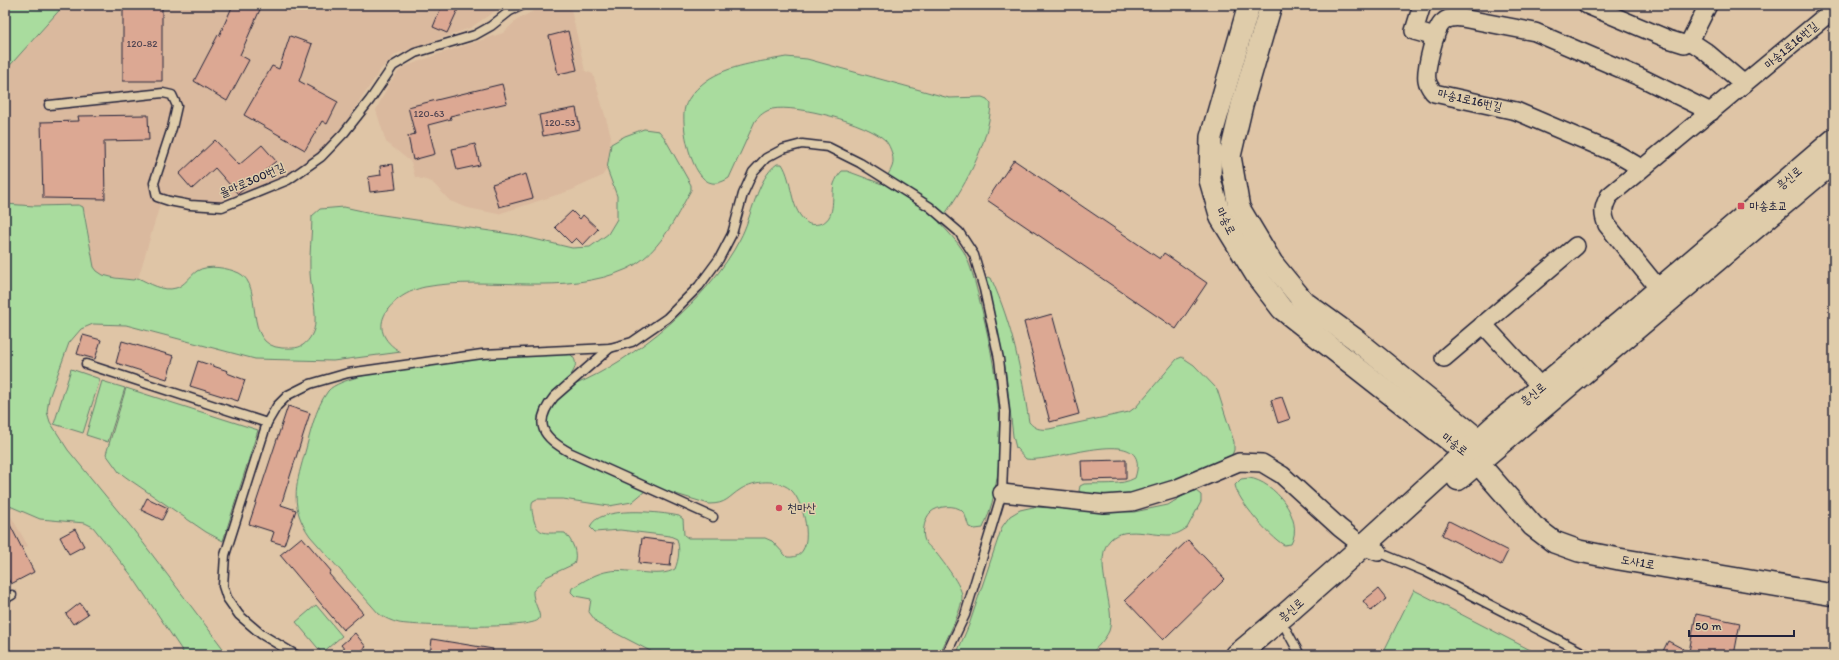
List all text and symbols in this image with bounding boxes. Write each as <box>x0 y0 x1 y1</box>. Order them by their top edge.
street label: 마송1로16번길 <box>1761 18 1821 71</box>
house number: 120-82 <box>127 37 158 50</box>
street label: 마송1로16번길 <box>1436 86 1504 114</box>
house number: 120-63 <box>414 107 445 120</box>
house number: 120-53 <box>545 116 576 129</box>
street label: 율마로300번길 <box>217 160 287 200</box>
street label: 흥신로 <box>1773 163 1805 193</box>
place label: 마송초교 <box>1749 199 1788 213</box>
marker: 마송초교 <box>1736 201 1746 211</box>
street label: 마송로 <box>1213 205 1239 237</box>
street label: 흥신로 <box>1517 379 1549 409</box>
street label: 마송로 <box>1439 430 1471 458</box>
place label: 천마산 <box>787 501 816 515</box>
marker: 천마산 <box>774 503 784 513</box>
street label: 도사1로 <box>1620 552 1656 572</box>
street label: 흥신로 <box>1275 595 1307 625</box>
scale bar <box>1689 612 1794 638</box>
text: 50 m <box>1695 619 1721 633</box>

